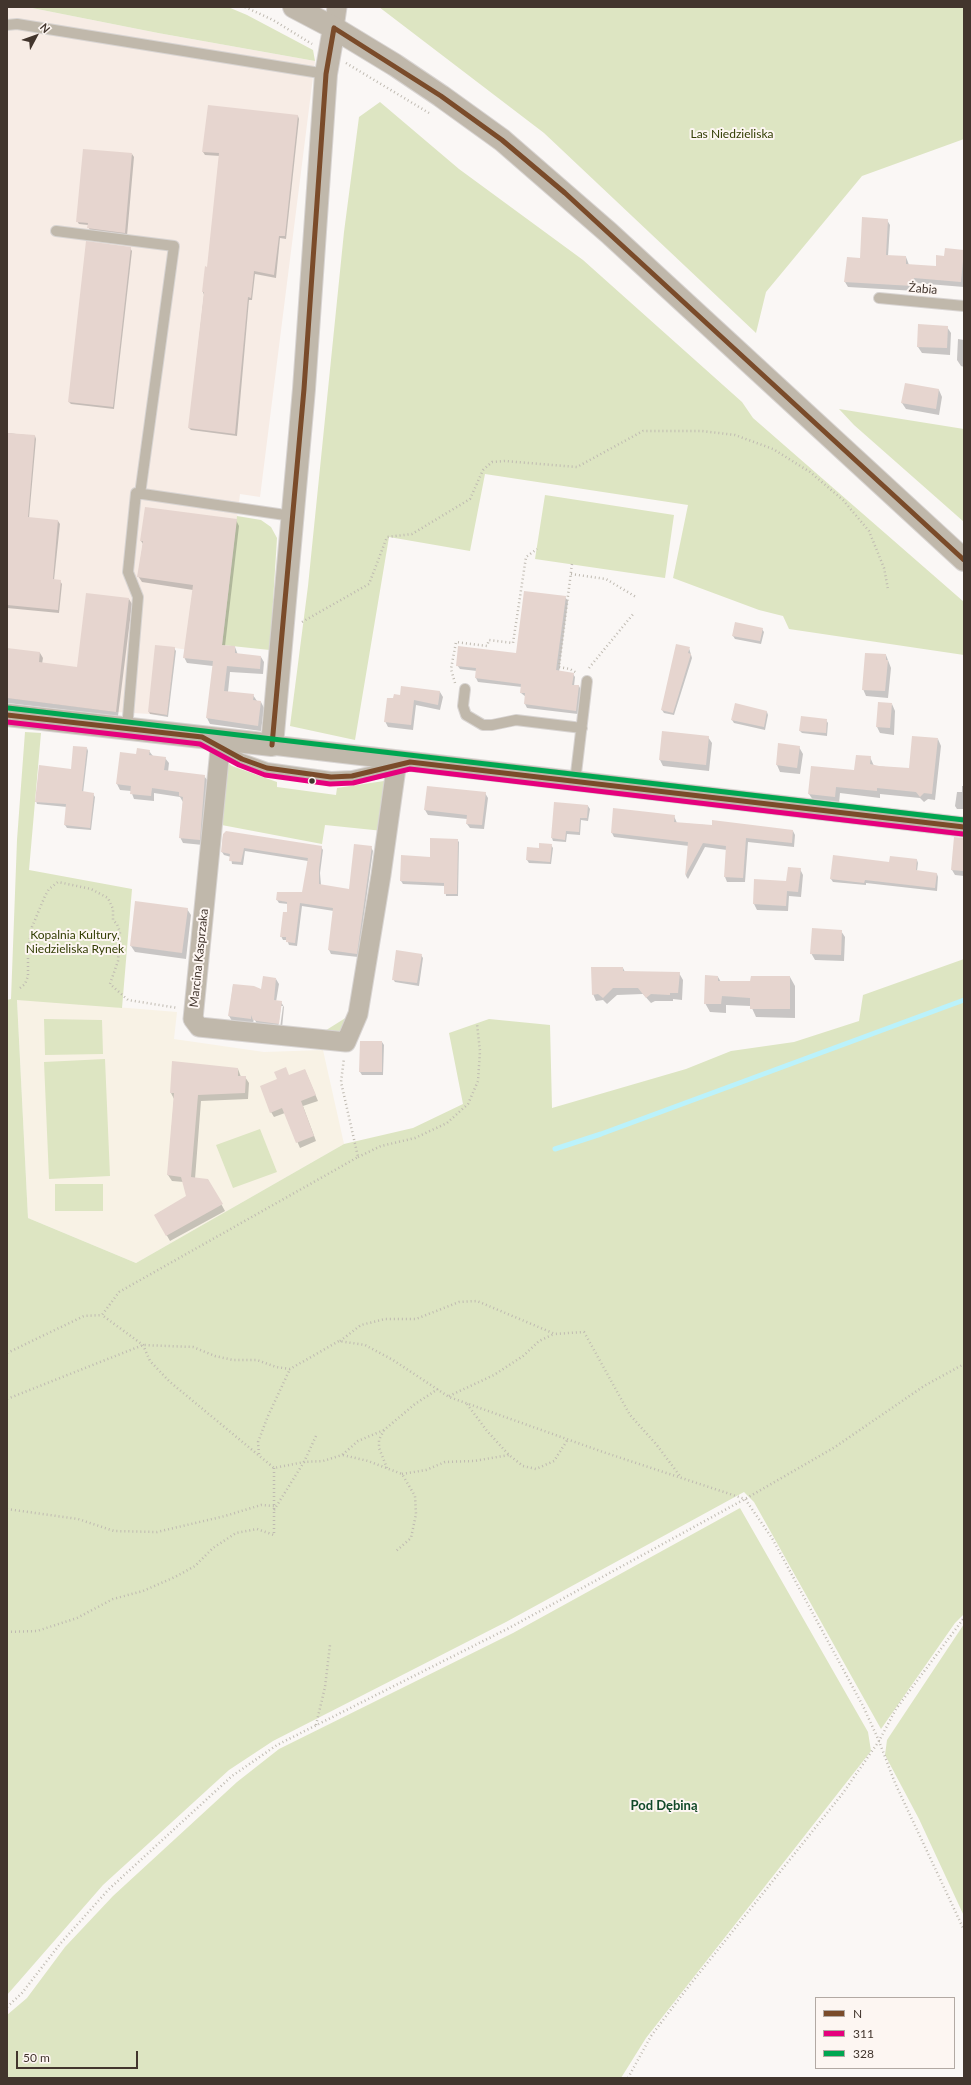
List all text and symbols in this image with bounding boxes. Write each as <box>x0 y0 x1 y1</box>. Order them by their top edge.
north arrow <box>16 16 56 56</box>
text: N <box>38 20 53 35</box>
park label: Las Niedzieliska <box>690 127 774 141</box>
street label: Żabia <box>908 281 938 297</box>
unlabelled marker <box>307 776 317 786</box>
street label: Marcina Kasprzaka <box>187 908 211 1008</box>
park label: Kopalnia Kultury, Niedzieliska Rynek <box>26 928 124 956</box>
district label: Pod Dębiną <box>630 1798 698 1814</box>
legend <box>815 1997 955 2069</box>
text: N <box>853 2006 862 2021</box>
text: 311 <box>853 2026 874 2041</box>
scale bar <box>18 2043 140 2069</box>
text: 328 <box>853 2046 874 2061</box>
text: 50 m <box>23 2050 50 2065</box>

